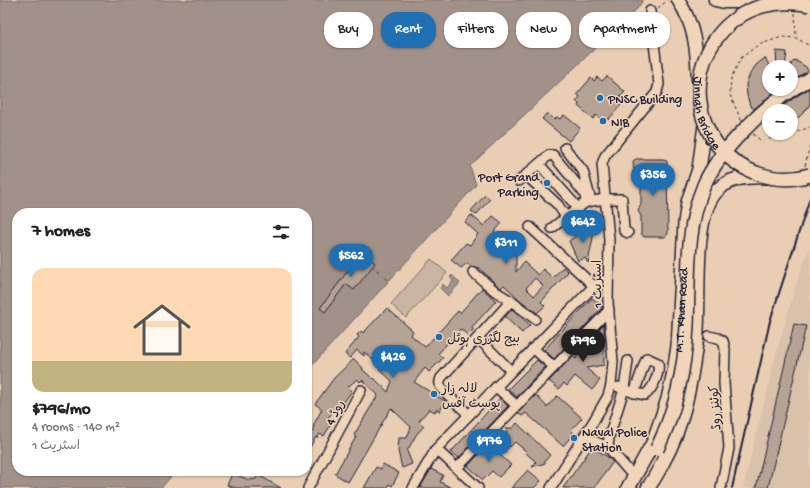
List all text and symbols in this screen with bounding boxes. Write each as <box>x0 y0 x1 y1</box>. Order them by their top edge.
chip: Buy <box>324 12 373 48</box>
chip: Rent <box>381 12 436 48</box>
chip: Filters <box>444 12 508 48</box>
chip: New <box>516 12 571 48</box>
chip: Apartment <box>579 12 670 48</box>
map controls <box>762 60 798 140</box>
button: + <box>762 60 798 96</box>
street label: Jinnah Bridge <box>689 76 723 154</box>
marker: PNSC Building <box>595 93 605 103</box>
place label: PNSC Building <box>607 93 682 108</box>
button: − <box>762 104 798 140</box>
marker: NIB <box>598 116 608 126</box>
place label: NIB <box>611 116 630 131</box>
pin: $356 <box>629 163 677 197</box>
text: $356 <box>640 168 666 183</box>
place label: Port Grand Parking <box>477 171 540 201</box>
marker: Port Grand Parking <box>542 178 552 188</box>
pin: $642 <box>559 210 607 244</box>
text: $642 <box>571 215 595 230</box>
icon: filters <box>270 221 292 243</box>
text: 7 homes <box>32 222 90 242</box>
pin: $311 <box>482 231 530 265</box>
text: $311 <box>494 236 518 251</box>
pin: $562 <box>327 244 375 278</box>
text: $562 <box>338 249 364 264</box>
street label: اسٹریٹ 1 <box>591 260 606 309</box>
street label: M.T. Khan Road <box>672 266 693 354</box>
icon: home <box>126 294 198 366</box>
pin: $796 <box>559 329 607 363</box>
place label: بیچ لگژری ہوٹل <box>447 330 520 347</box>
marker: بیچ لگژری ہوٹل <box>434 332 444 342</box>
text: $796 <box>570 334 596 349</box>
pin: $426 <box>369 345 417 379</box>
text: $426 <box>381 350 405 365</box>
place label: لالہ زار پوسٹ آفس <box>441 382 501 412</box>
street label: کوئنز روڈ <box>706 384 726 431</box>
marker: لالہ زار پوسٹ آفس <box>429 389 439 399</box>
street label: روڈ 4 <box>322 397 349 428</box>
text: $796/mo <box>32 400 91 420</box>
text: 4 rooms · 140 m² <box>32 420 120 435</box>
place label: Naval Police Station <box>582 426 648 456</box>
pin: $976 <box>465 429 513 463</box>
marker: Naval Police Station <box>569 433 579 443</box>
text: $976 <box>476 434 502 449</box>
text: اسٹریٹ 1 <box>32 439 80 454</box>

